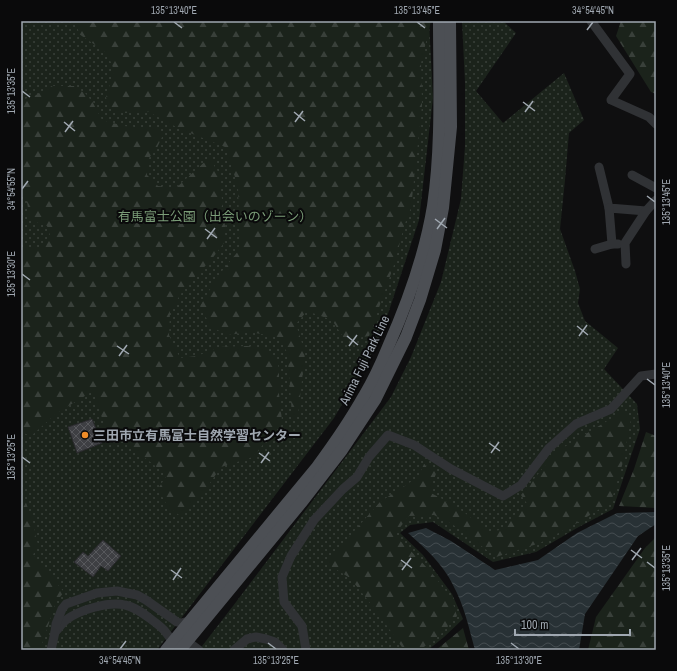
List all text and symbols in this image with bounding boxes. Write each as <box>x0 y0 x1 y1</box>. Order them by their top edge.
text: 135°13'40"E <box>151 4 197 17</box>
text: 135°13'45"E <box>394 4 440 17</box>
text: 34°54'45"N <box>572 4 614 17</box>
text: 135°13'35"E <box>5 68 18 114</box>
text: 34°54'55"N <box>5 168 18 210</box>
text: 135°13'45"E <box>660 179 673 225</box>
park label: 有馬富士公園（出会いのゾーン） <box>118 208 312 225</box>
text: 135°13'30"E <box>5 251 18 297</box>
street label: Arima Fuji Park Line <box>335 312 394 409</box>
text: 135°13'40"E <box>660 362 673 408</box>
place label: 三田市立有馬富士自然学習センター <box>93 427 301 444</box>
marker: 三田市立有馬富士自然学習センター <box>80 430 90 440</box>
text: 135°13'25"E <box>5 434 18 480</box>
text: 135°13'35"E <box>660 545 673 591</box>
scale bar <box>515 611 630 637</box>
text: 100 m <box>521 617 548 633</box>
text: 34°54'45"N <box>99 654 141 667</box>
text: 135°13'25"E <box>253 654 299 667</box>
text: 135°13'30"E <box>496 654 542 667</box>

